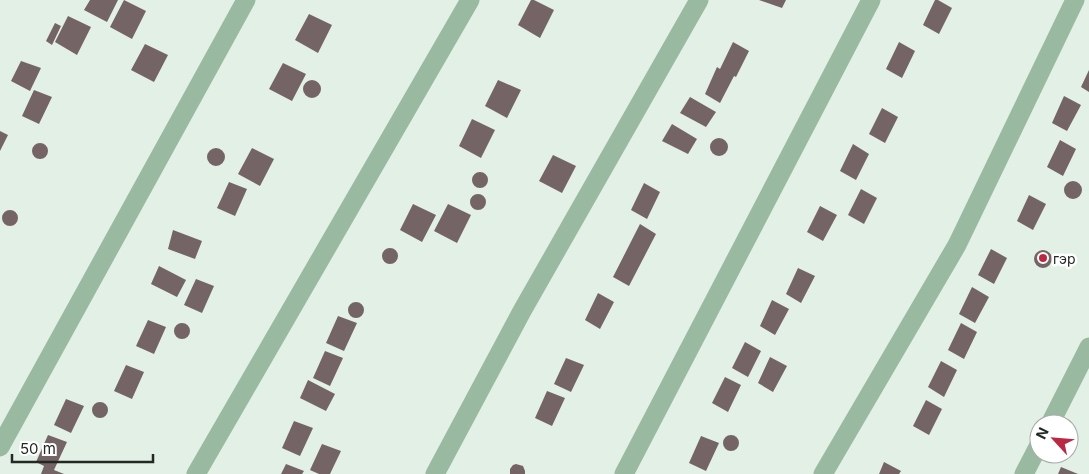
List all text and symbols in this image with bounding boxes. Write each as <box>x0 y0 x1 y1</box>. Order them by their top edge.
place label: гэр <box>1053 250 1076 267</box>
marker: гэр <box>1037 252 1049 264</box>
north arrow <box>1029 414 1079 464</box>
text: N <box>1032 425 1052 442</box>
scale bar <box>12 432 154 464</box>
text: 50 m <box>20 439 56 458</box>

